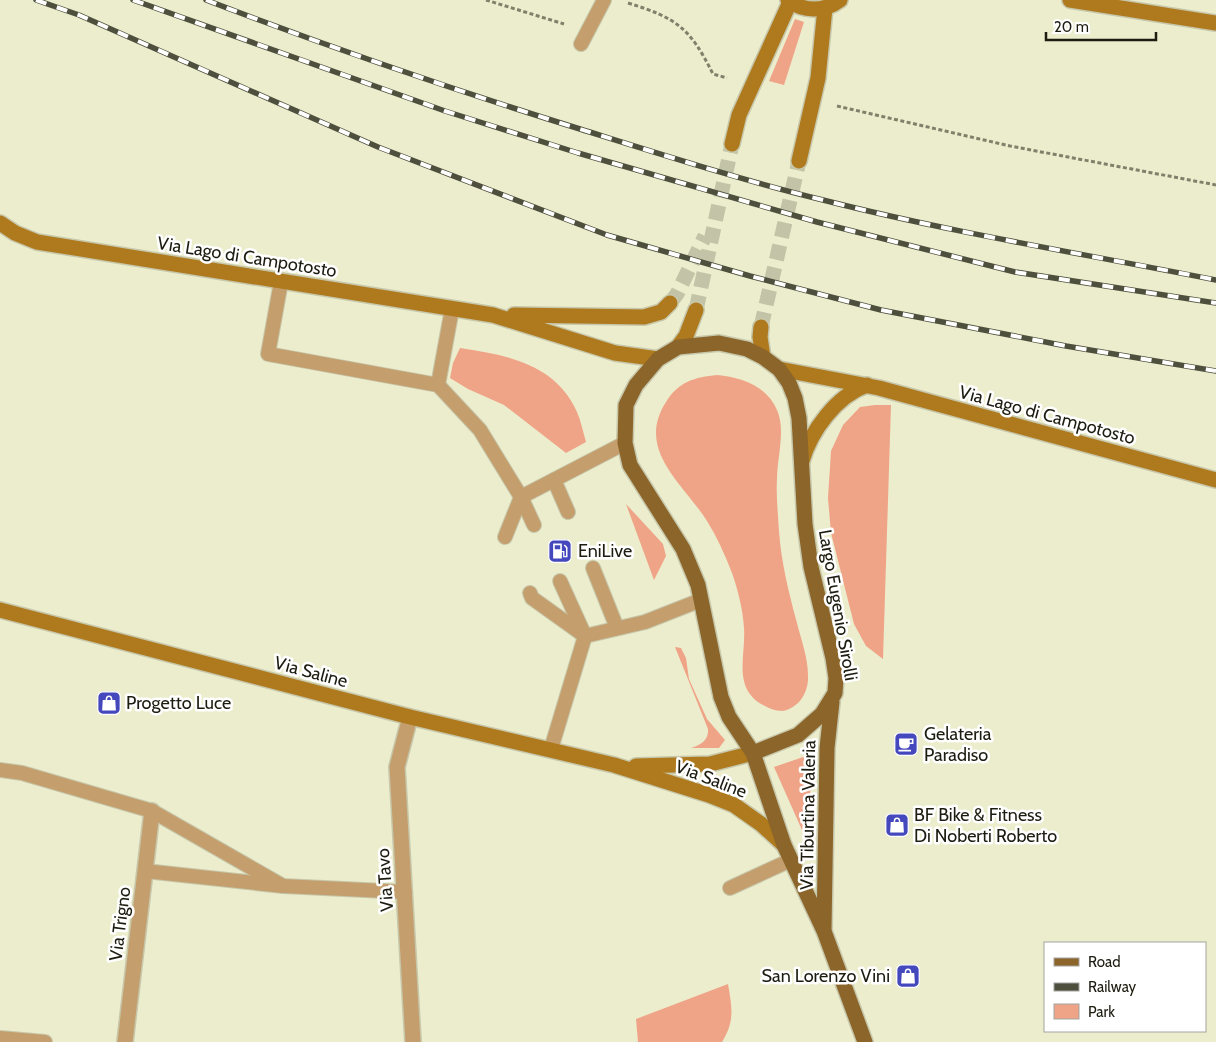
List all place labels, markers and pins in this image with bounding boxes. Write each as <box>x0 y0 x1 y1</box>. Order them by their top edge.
fuel station icon: EniLive <box>547 538 573 564</box>
place label: EniLive <box>578 540 632 562</box>
shop icon: Progetto Luce <box>96 690 122 716</box>
place label: Progetto Luce <box>126 692 231 714</box>
place label: Gelateria Paradiso <box>924 723 992 766</box>
cafe icon: Gelateria Paradiso <box>893 731 919 757</box>
place label: BF Bike & Fitness Di Noberti Roberto <box>914 804 1057 847</box>
shop icon: BF Bike & Fitness Di Noberti Roberto <box>884 812 910 838</box>
shop icon: San Lorenzo Vini <box>895 963 921 989</box>
place label: San Lorenzo Vini <box>762 965 890 987</box>

